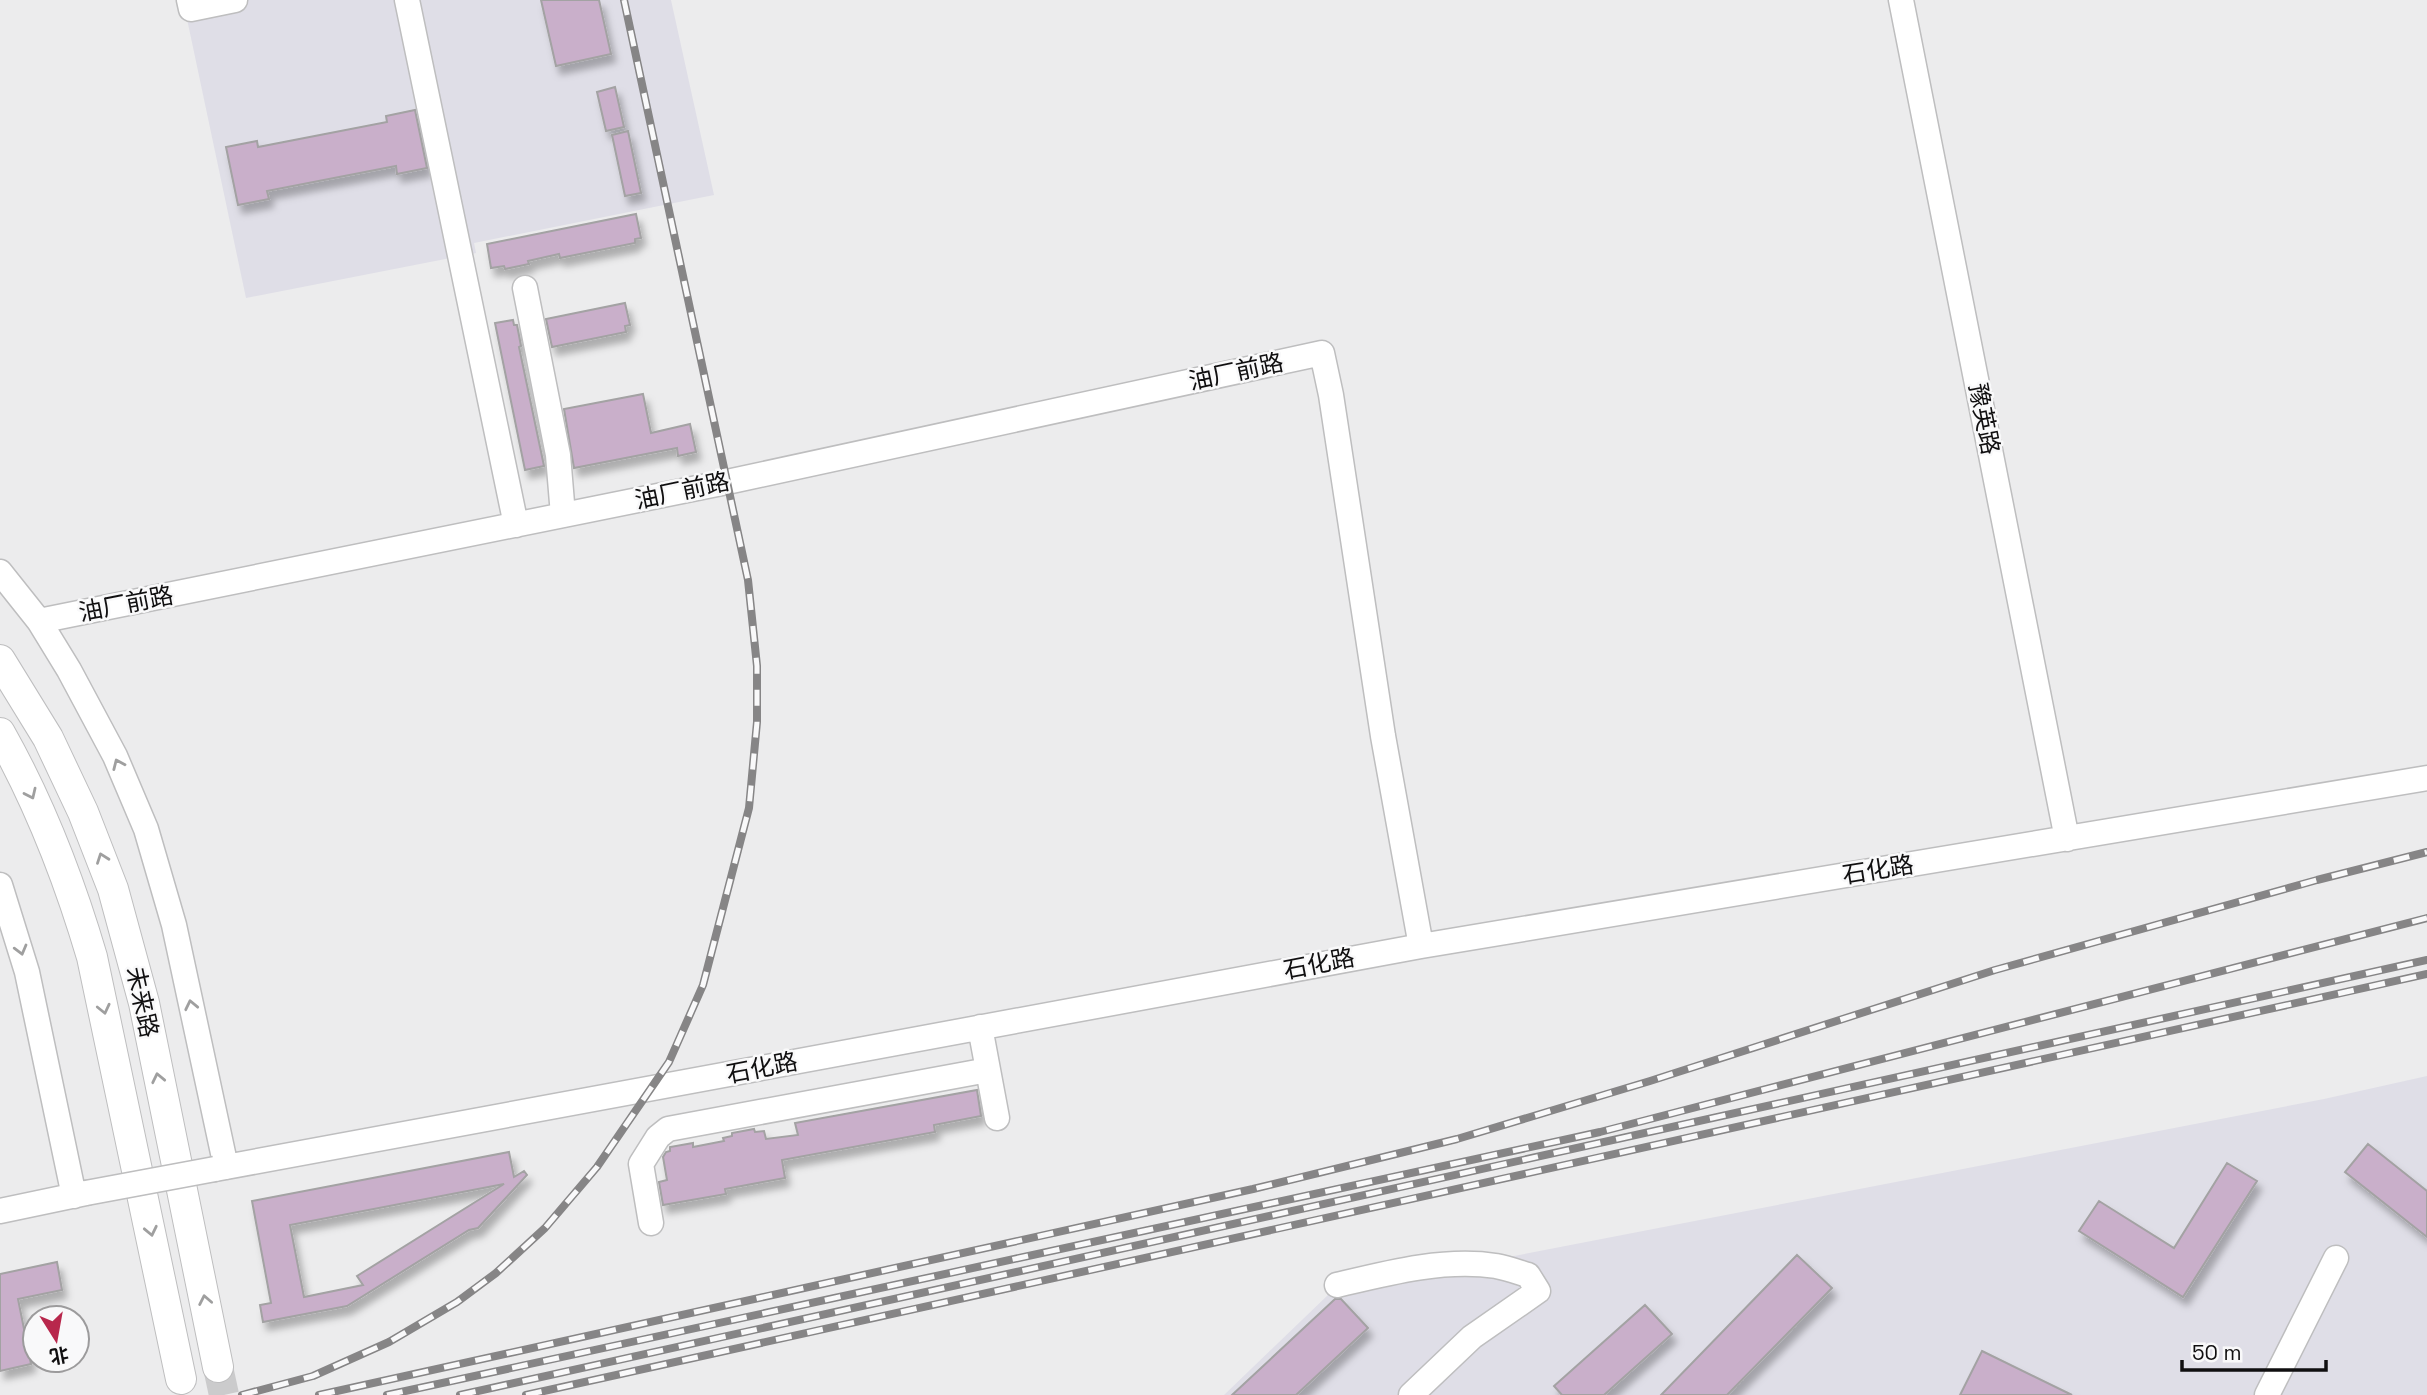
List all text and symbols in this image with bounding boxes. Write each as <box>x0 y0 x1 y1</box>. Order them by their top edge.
street label: 油厂前路 <box>1186 346 1286 397</box>
street label: 豫英路 <box>1962 381 2007 457</box>
street label: 油厂前路 <box>632 465 732 516</box>
street label: 油厂前路 <box>76 579 176 628</box>
one-way arrow <box>112 759 126 771</box>
one-way arrow <box>23 787 37 799</box>
street label: 石化路 <box>1840 849 1916 890</box>
one-way arrow <box>96 852 110 864</box>
street label: 石化路 <box>1281 941 1357 986</box>
one-way arrow <box>12 943 27 955</box>
street label: 未来路 <box>120 963 165 1040</box>
one-way arrow <box>184 999 199 1011</box>
one-way arrow <box>96 1002 111 1014</box>
street label: 石化路 <box>724 1045 800 1090</box>
one-way arrow <box>152 1072 167 1084</box>
one-way arrow <box>142 1225 157 1237</box>
one-way arrow <box>198 1294 213 1306</box>
north arrow <box>21 1304 91 1374</box>
scale bar <box>2182 1328 2326 1372</box>
text: 50 m <box>2192 1339 2242 1366</box>
text: 北 <box>47 1341 71 1369</box>

